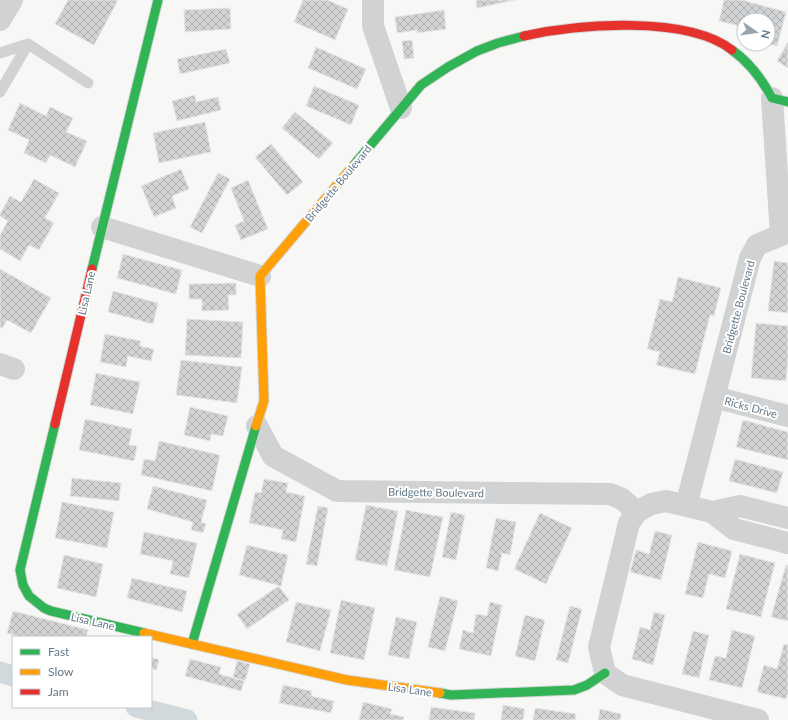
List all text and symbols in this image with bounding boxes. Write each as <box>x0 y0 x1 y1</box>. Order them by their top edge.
north arrow <box>736 12 776 52</box>
text: N <box>759 29 774 40</box>
street label: Bridgette Boulevard <box>302 142 374 224</box>
street label: Bridgette Boulevard <box>719 259 757 355</box>
street label: Lisa Lane <box>75 270 97 316</box>
street label: Ricks Drive <box>723 394 779 420</box>
street label: Bridgette Boulevard <box>388 485 484 499</box>
street label: Lisa Lane <box>70 610 116 632</box>
legend <box>12 636 152 708</box>
text: Fast <box>48 644 70 659</box>
text: Slow <box>48 664 74 679</box>
street label: Lisa Lane <box>387 679 433 699</box>
text: Jam <box>48 684 69 699</box>

